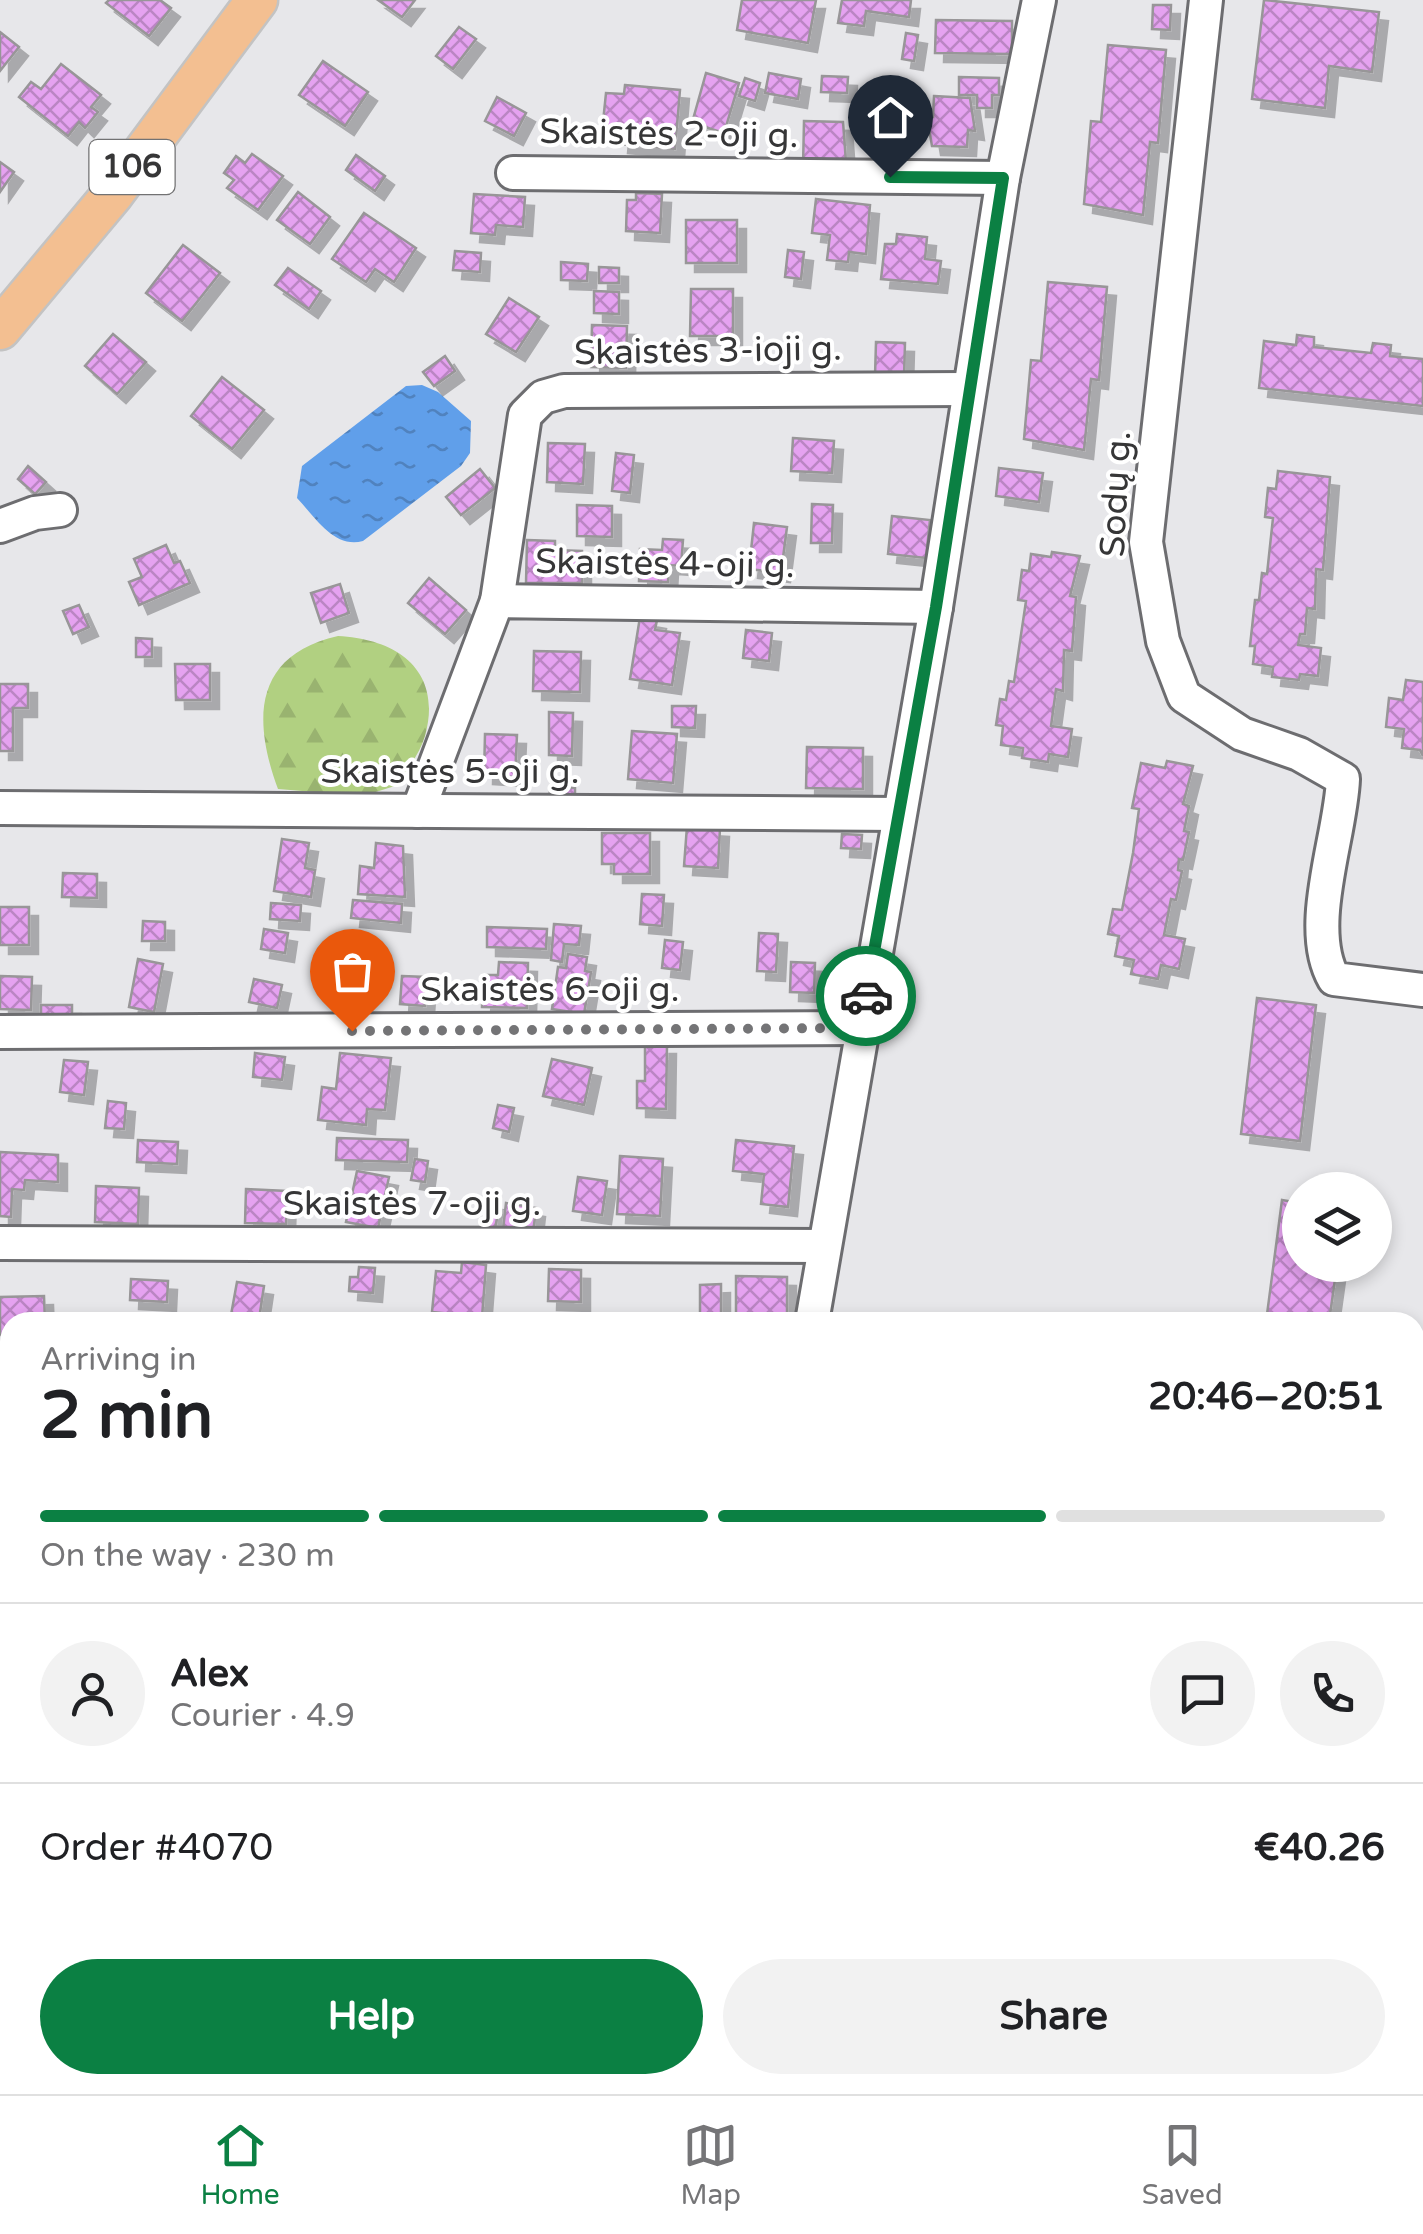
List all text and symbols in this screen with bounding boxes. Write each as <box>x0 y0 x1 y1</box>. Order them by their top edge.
pin <box>848 75 933 178</box>
icon: home <box>863 90 918 145</box>
street label: Skaistės 2-oji g. <box>539 111 799 157</box>
road number: 106 <box>90 140 174 194</box>
street label: Skaistės 3-ioji g. <box>574 328 842 374</box>
street label: Sodų g. <box>1092 430 1140 558</box>
street label: Skaistės 4-oji g. <box>535 541 795 587</box>
street label: Skaistės 5-oji g. <box>320 751 580 793</box>
pin <box>310 929 395 1032</box>
icon: bag <box>325 944 380 999</box>
courier <box>816 946 916 1046</box>
street label: Skaistės 6-oji g. <box>420 969 680 1011</box>
icon: car <box>839 969 894 1024</box>
map controls <box>1282 1172 1392 1282</box>
button: layers <box>1282 1172 1392 1282</box>
street label: Skaistės 7-oji g. <box>283 1183 541 1225</box>
text: Arriving in <box>40 1341 197 1379</box>
text: 20:46–20:51 <box>1148 1374 1385 1420</box>
text: 2 min <box>40 1377 213 1456</box>
text: On the way · 230 m <box>40 1537 335 1575</box>
button: person <box>40 1641 145 1746</box>
button: chat <box>1150 1641 1255 1746</box>
button: phone <box>1280 1641 1385 1746</box>
text: Alex <box>170 1651 249 1697</box>
text: Courier · 4.9 <box>170 1697 355 1735</box>
text: Order #4070 <box>40 1825 273 1871</box>
text: €40.26 <box>1254 1825 1385 1871</box>
button: Help <box>40 1959 703 2074</box>
button: Share <box>723 1959 1385 2074</box>
tab: Home <box>200 2118 280 2212</box>
tab: Map <box>680 2118 741 2212</box>
tab: Saved <box>1142 2118 1223 2212</box>

